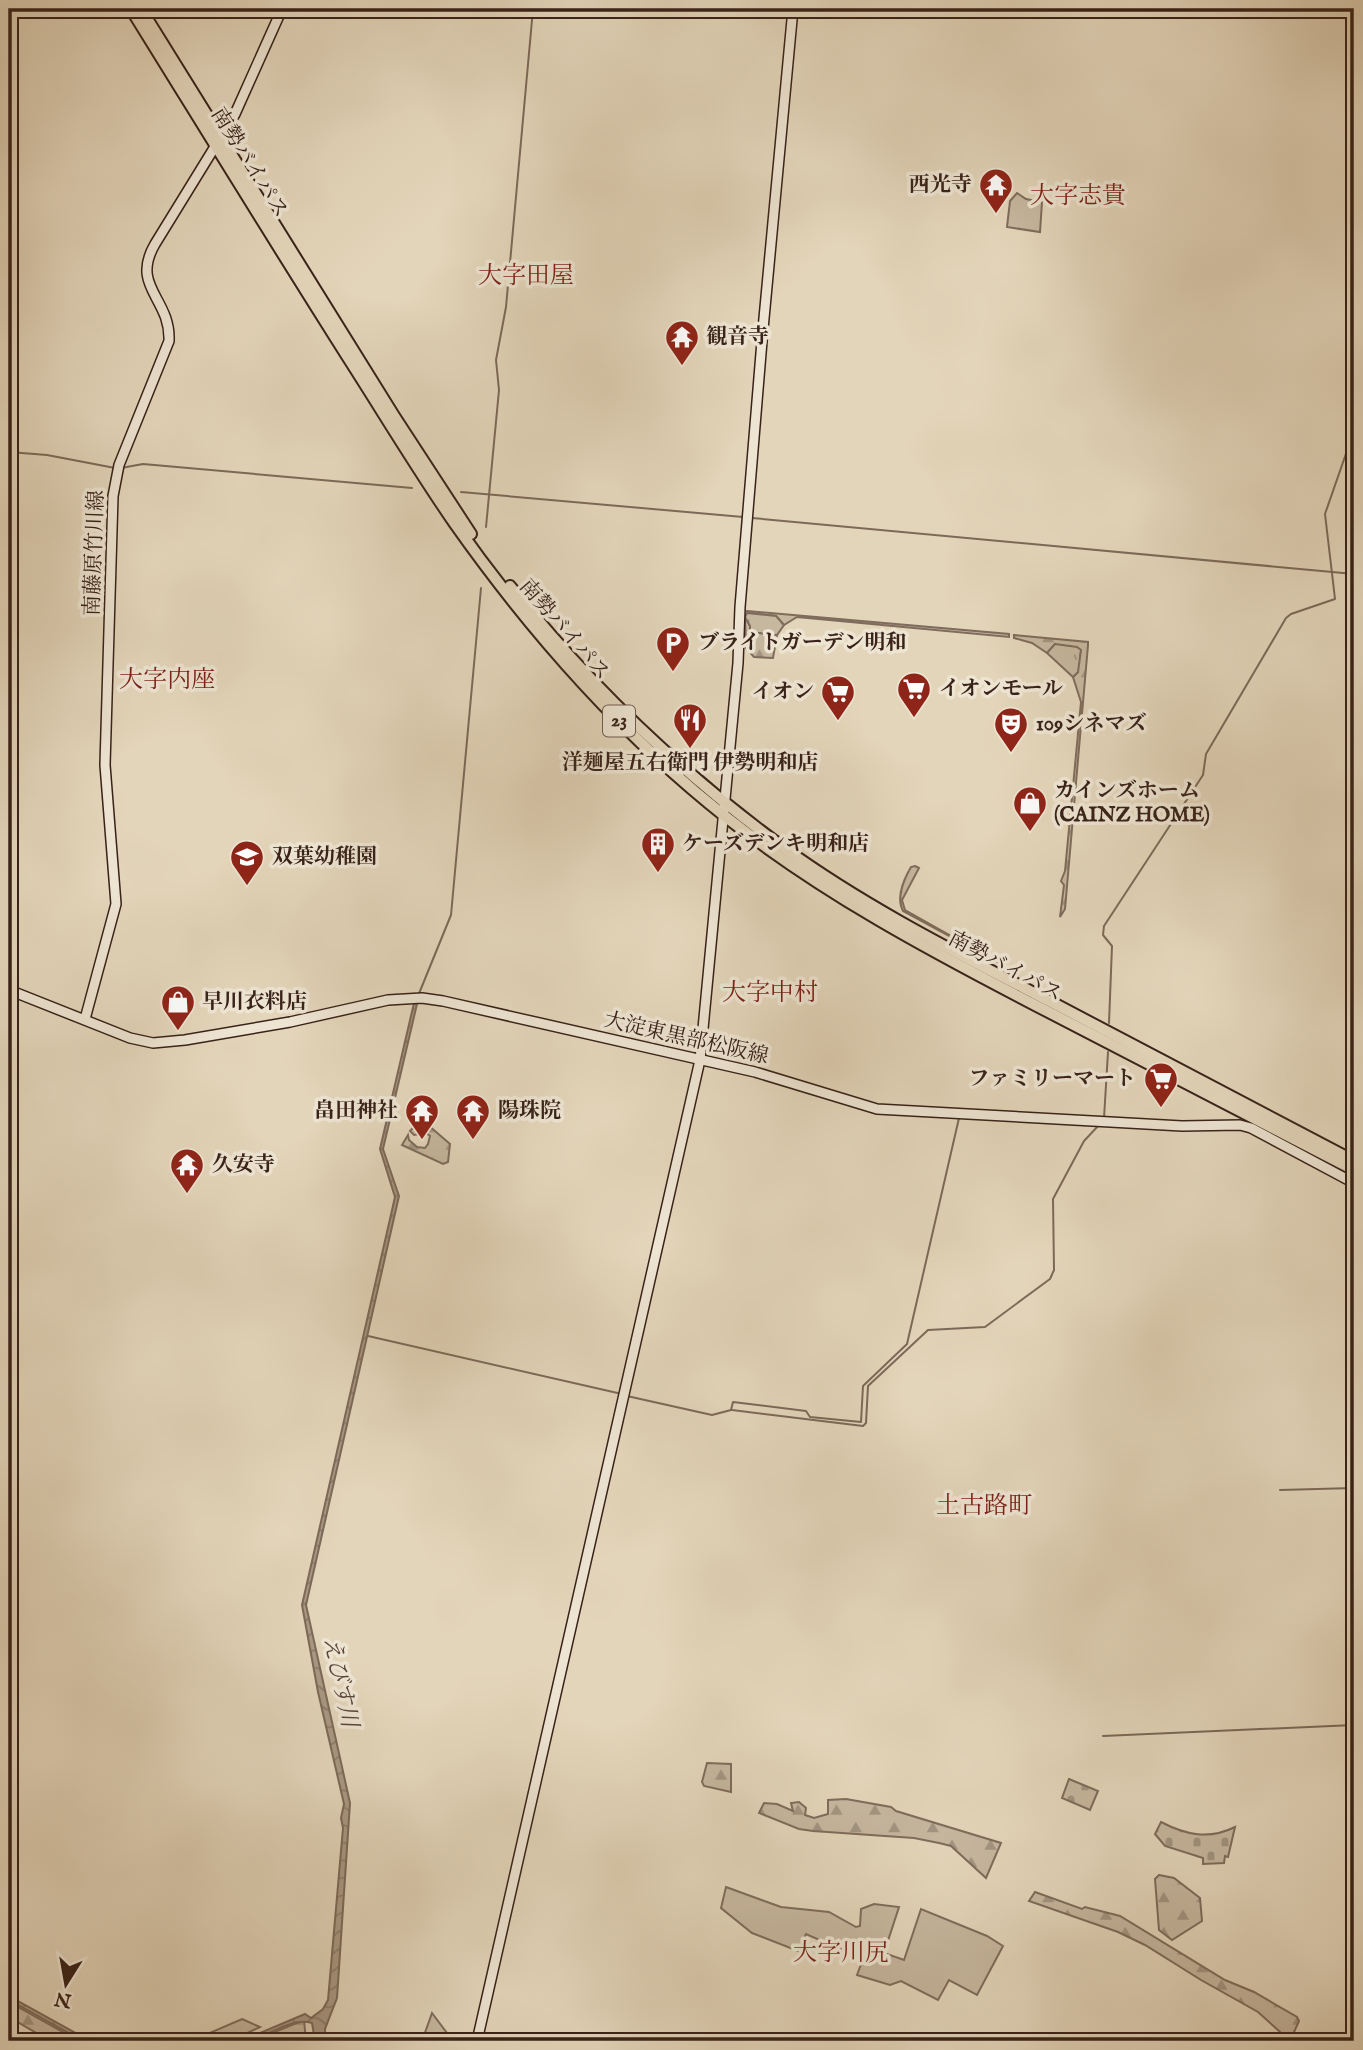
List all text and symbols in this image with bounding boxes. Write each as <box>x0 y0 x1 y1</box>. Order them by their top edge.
street label: 南勢バイパス <box>204 103 294 223</box>
temple icon: 西光寺 <box>977 166 1015 215</box>
place label: 西光寺 <box>909 172 972 199</box>
district label: 大字志貴 <box>1030 181 1126 212</box>
district label: 大字田屋 <box>478 261 574 292</box>
temple icon: 観音寺 <box>663 318 701 367</box>
place label: 観音寺 <box>706 324 769 351</box>
street label: 南藤原竹川線 <box>79 490 111 616</box>
street label: 南勢バイパス <box>513 574 615 686</box>
parking icon: ブライトガーデン明和 <box>654 624 692 673</box>
place label: ブライトガーデン明和 <box>698 630 906 657</box>
district label: 大字内座 <box>119 665 215 696</box>
supermarket icon: イオンモール <box>895 670 933 719</box>
supermarket icon: イオン <box>819 673 857 722</box>
place label: イオンモール <box>939 676 1063 703</box>
place label: イオン <box>752 679 814 706</box>
restaurant icon: 洋麺屋五右衛門 伊勢明和店 <box>671 701 709 750</box>
theatre icon: 109シネマズ <box>992 705 1030 754</box>
road number: 23 <box>603 706 635 736</box>
place label: 109シネマズ <box>1036 711 1147 738</box>
place label: 洋麺屋五右衛門 伊勢明和店 <box>562 750 818 777</box>
place label: カインズホーム (CAINZ HOME) <box>1054 778 1210 829</box>
shop icon: カインズホーム (CAINZ HOME) <box>1011 784 1049 833</box>
building icon: ケーズデンキ明和店 <box>639 825 677 874</box>
place label: ケーズデンキ明和店 <box>682 831 869 858</box>
school or university icon: 双葉幼稚園 <box>228 838 266 887</box>
place label: 双葉幼稚園 <box>272 844 377 871</box>
street label: 南勢バイパス <box>943 926 1067 1008</box>
district label: 大字中村 <box>722 978 818 1009</box>
shop icon: 早川衣料店 <box>159 983 197 1032</box>
place label: 早川衣料店 <box>202 989 307 1016</box>
street label: 大淀東黒部松阪線 <box>601 1007 771 1071</box>
supermarket icon: ファミリーマート <box>1142 1060 1180 1109</box>
place label: ファミリーマート <box>968 1066 1136 1093</box>
temple icon: 畠田神社 <box>403 1092 441 1141</box>
temple icon: 陽珠院 <box>454 1092 492 1141</box>
place label: 畠田神社 <box>314 1098 398 1125</box>
place label: 陽珠院 <box>498 1098 561 1125</box>
temple icon: 久安寺 <box>168 1146 206 1195</box>
place label: 久安寺 <box>212 1152 275 1179</box>
district label: 土古路町 <box>936 1491 1032 1522</box>
water label: えびす川 <box>316 1634 364 1733</box>
district label: 大字川尻 <box>793 1938 889 1969</box>
north arrow <box>32 1948 102 2018</box>
text: N <box>52 1985 74 2012</box>

